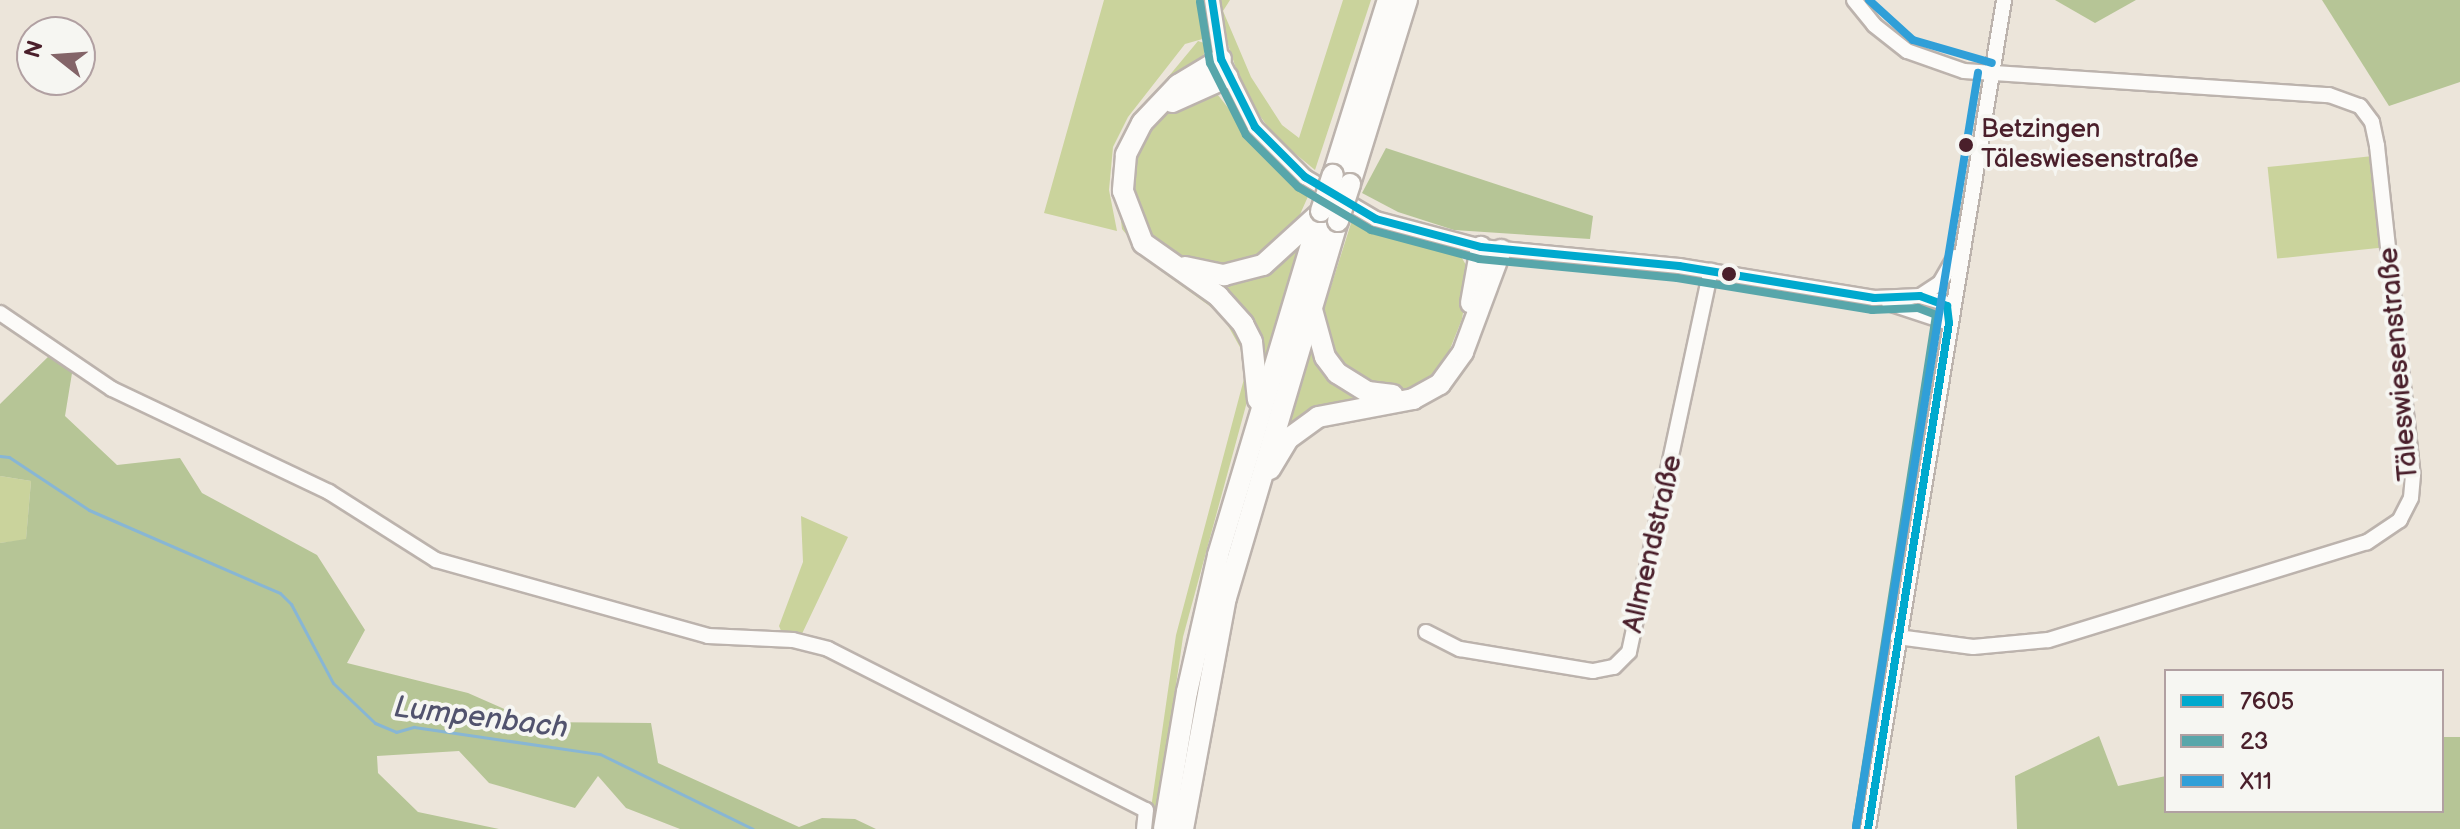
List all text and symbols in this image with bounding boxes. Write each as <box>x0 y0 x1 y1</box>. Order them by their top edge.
north arrow <box>16 16 96 96</box>
text: N <box>19 38 50 61</box>
place label: Betzingen Täleswiesenstraße <box>1981 114 2199 176</box>
marker: Betzingen Täleswiesenstraße <box>1958 137 1974 153</box>
street label: Täleswiesenstraße <box>2372 246 2426 482</box>
unlabelled marker <box>1721 266 1737 282</box>
street label: Allmendstraße <box>1616 452 1690 636</box>
legend <box>2164 669 2444 813</box>
text: 7605 <box>2240 687 2294 716</box>
water label: Lumpenbach <box>392 689 570 747</box>
text: 23 <box>2240 727 2268 756</box>
text: X11 <box>2240 767 2272 796</box>

